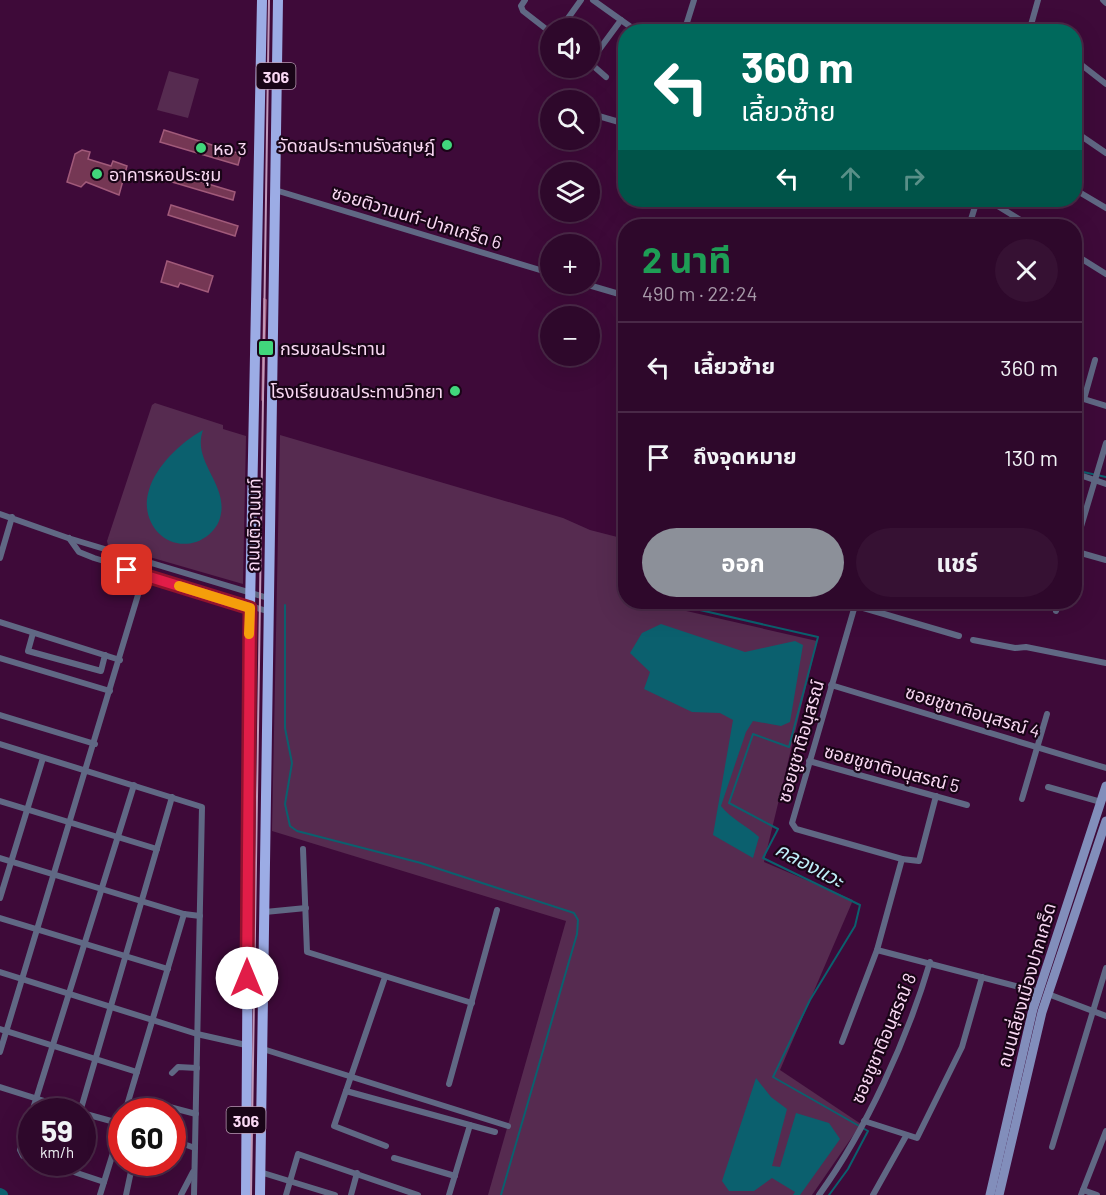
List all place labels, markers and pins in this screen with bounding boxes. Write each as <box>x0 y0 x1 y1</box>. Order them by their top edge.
place label: วัดชลประทานรังสฤษฎ์ <box>278 134 435 156</box>
place label: หอ 3 <box>213 137 247 159</box>
marker: วัดชลประทานรังสฤษฎ์ <box>440 138 454 152</box>
marker: หอ 3 <box>194 141 208 155</box>
place label: อาคารหอประชุม <box>109 163 221 186</box>
marker: อาคารหอประชุม <box>90 167 104 181</box>
place label: กรมชลประทาน <box>280 337 386 359</box>
marker: กรมชลประทาน <box>257 339 275 357</box>
place label: โรงเรียนชลประทานวิทยา <box>270 380 443 402</box>
marker: โรงเรียนชลประทานวิทยา <box>448 384 462 398</box>
pin <box>101 544 152 595</box>

